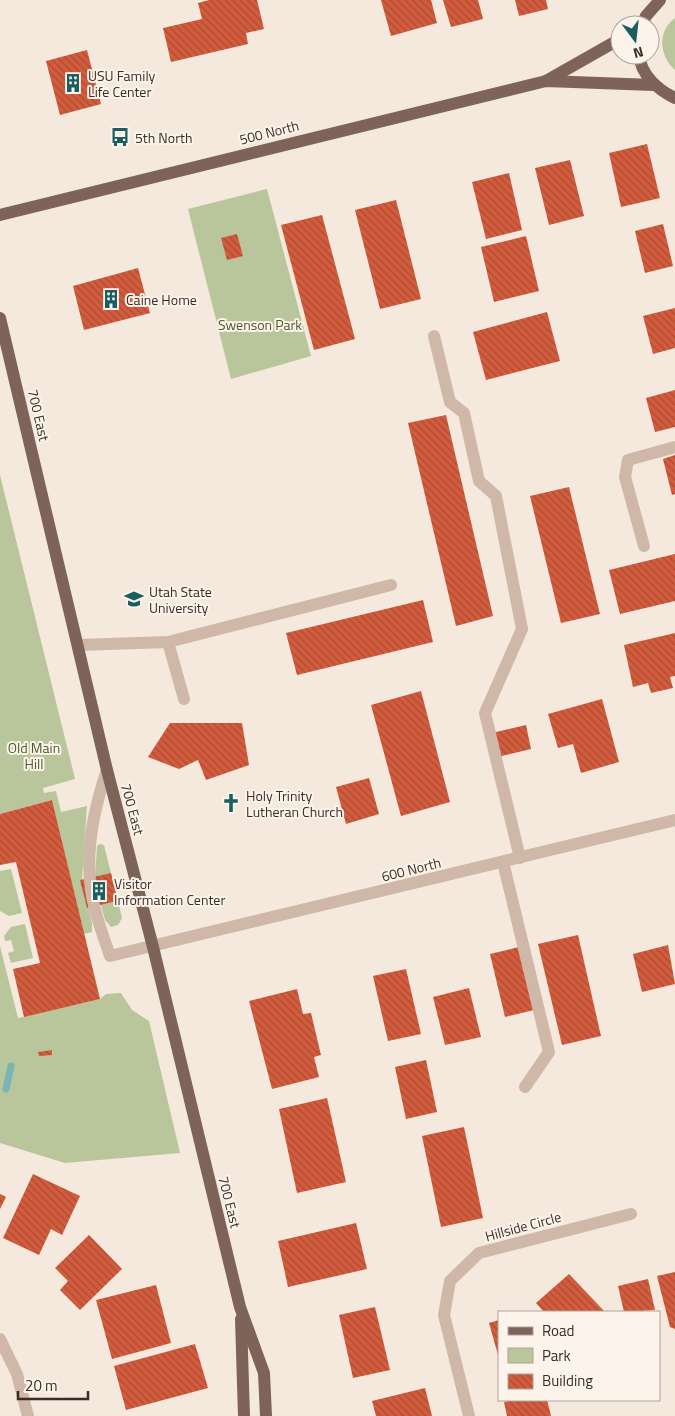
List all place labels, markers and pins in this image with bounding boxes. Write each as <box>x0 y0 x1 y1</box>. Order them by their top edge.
place label: USU Family Life Center <box>88 65 156 102</box>
building icon: USU Family Life Center <box>62 72 84 94</box>
bus stop icon: 5th North <box>109 126 131 148</box>
place label: 5th North <box>135 127 192 148</box>
building icon: Caine Home <box>100 288 122 310</box>
place label: Caine Home <box>126 289 197 310</box>
place label: Utah State University <box>149 581 212 618</box>
school or university icon: Utah State University <box>123 588 145 610</box>
place label: Holy Trinity Lutheran Church <box>246 785 343 822</box>
church icon: Holy Trinity Lutheran Church <box>220 792 242 814</box>
place label: Visitor Information Center <box>114 873 225 910</box>
building icon: Visitor Information Center <box>88 880 110 902</box>

